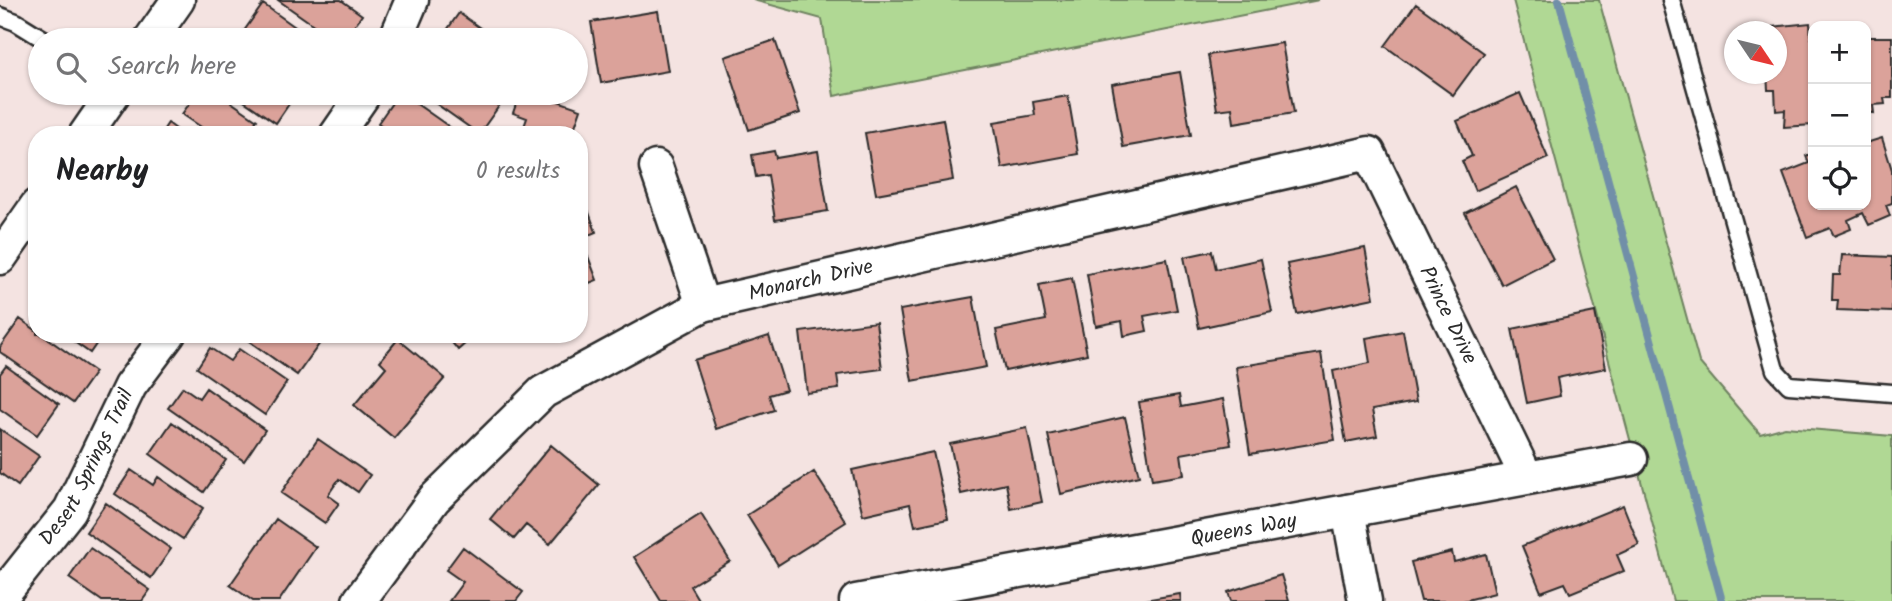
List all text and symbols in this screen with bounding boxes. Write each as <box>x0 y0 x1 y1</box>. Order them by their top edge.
north arrow <box>1724 21 1787 84</box>
map controls <box>1808 21 1871 210</box>
button: + <box>1808 21 1871 84</box>
search box <box>28 28 588 105</box>
text: Search here <box>108 46 236 88</box>
icon: search <box>52 48 90 86</box>
button: − <box>1808 84 1871 147</box>
button: locate <box>1808 147 1871 210</box>
text: Nearby <box>56 148 148 196</box>
text: 0 results <box>476 154 560 190</box>
street label: Monarch Drive <box>745 250 877 311</box>
street label: Prince Drive <box>1410 261 1486 370</box>
street label: Desert Springs Trail <box>31 383 143 553</box>
street label: Queens Way <box>1188 504 1299 556</box>

